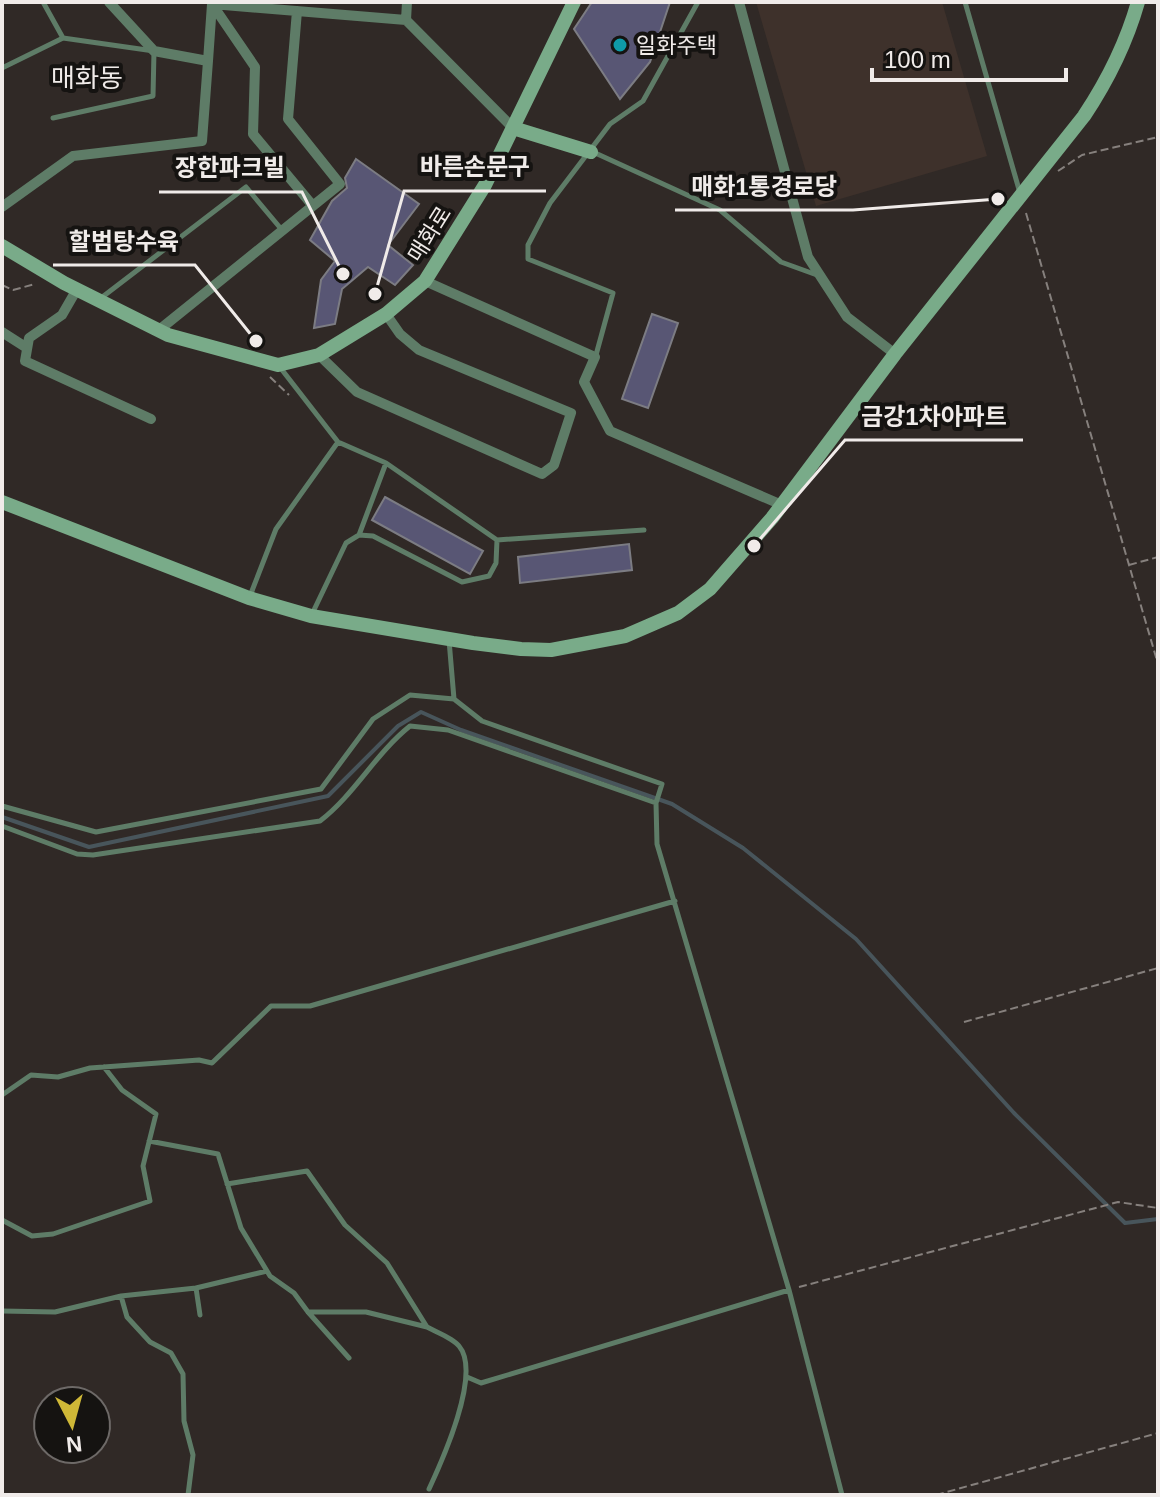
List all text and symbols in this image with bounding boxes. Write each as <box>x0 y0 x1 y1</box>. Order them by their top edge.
scale bar <box>872 32 1066 82</box>
place label: 일화주택 <box>636 33 717 58</box>
marker: 일화주택 <box>611 36 629 54</box>
text: 100 m <box>884 46 951 73</box>
district label: 매화동 <box>51 63 123 93</box>
callout: 바른손문구 <box>404 143 546 191</box>
callout: 장한파크빌 <box>159 144 302 192</box>
text: 바른손문구 <box>420 153 530 180</box>
text: 장한파크빌 <box>175 154 285 181</box>
callout: 매화1통경로당 <box>675 162 853 210</box>
text: 매화1통경로당 <box>691 173 837 200</box>
street label: 매화로 <box>403 202 456 267</box>
callout: 할범탕수육 <box>53 217 195 265</box>
text: 할범탕수육 <box>69 228 179 255</box>
callout: 금강1차아파트 <box>845 392 1023 440</box>
text: 금강1차아파트 <box>861 403 1007 430</box>
north arrow <box>32 1385 112 1465</box>
text: N <box>65 1431 83 1458</box>

